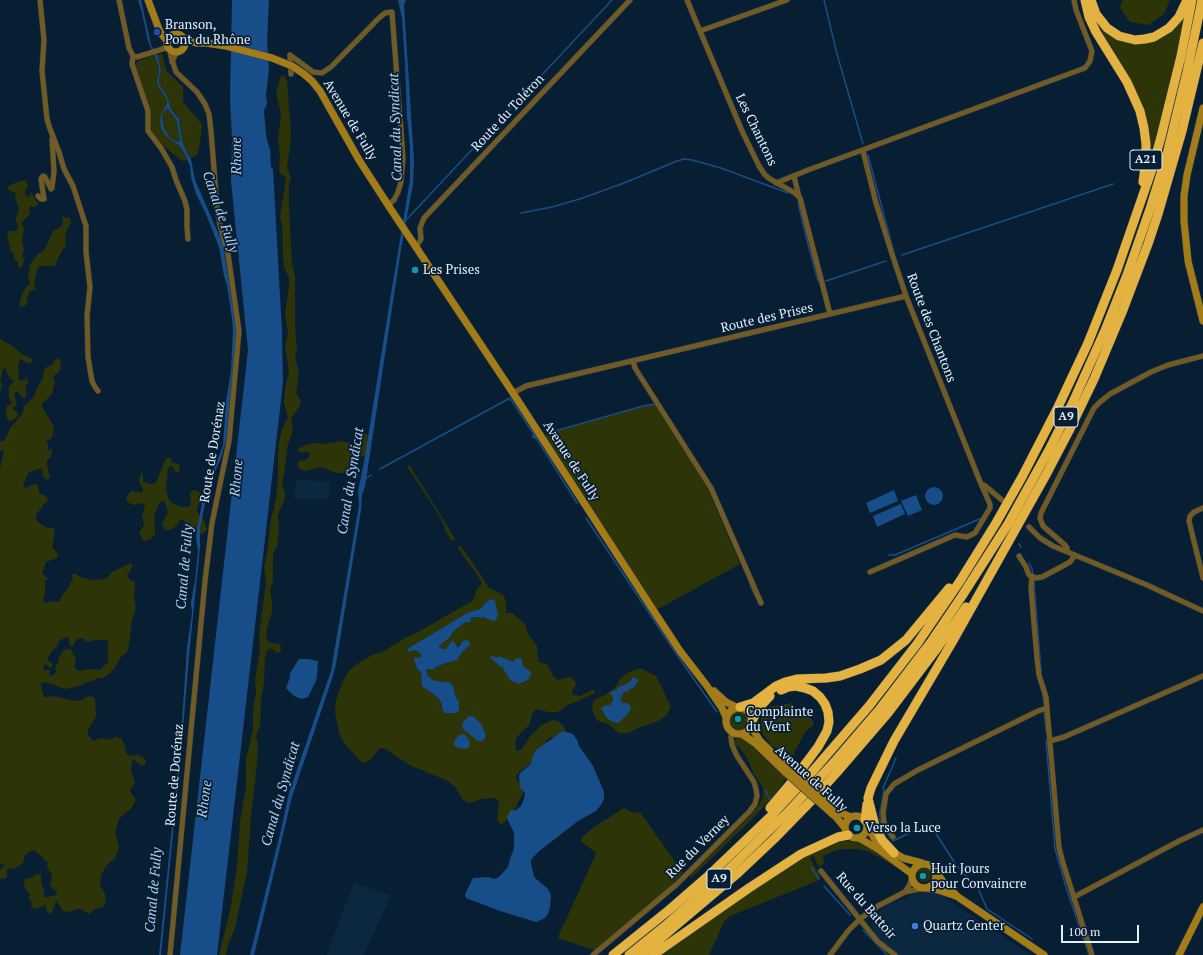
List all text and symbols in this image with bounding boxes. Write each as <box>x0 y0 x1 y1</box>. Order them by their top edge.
place label: Branson, Pont du Rhône <box>165 17 250 48</box>
marker: Branson, Pont du Rhône <box>152 27 162 37</box>
street label: Route du Toléron <box>468 71 548 155</box>
water label: Canal du Syndicat <box>386 73 406 181</box>
street label: Avenue de Fully <box>320 77 380 163</box>
street label: Les Chantons <box>732 91 780 169</box>
water label: Rhone <box>228 137 246 175</box>
road number: A21 <box>1130 150 1162 170</box>
water label: Canal de Fully <box>198 169 242 255</box>
place label: Les Prises <box>423 262 480 278</box>
marker: Les Prises <box>410 265 420 275</box>
street label: Route des Chantons <box>903 271 959 385</box>
street label: Route des Prises <box>719 300 815 336</box>
street label: Route de Dorénaz <box>197 400 229 504</box>
road number: A9 <box>1054 407 1078 427</box>
street label: Avenue de Fully <box>540 418 602 504</box>
water label: Canal du Syndicat <box>334 426 368 536</box>
water label: Rhone <box>227 459 247 497</box>
water label: Canal de Fully <box>173 524 197 610</box>
place label: Complainte du Vent <box>746 704 813 735</box>
marker: Complainte du Vent <box>733 714 743 724</box>
street label: Route de Dorénaz <box>163 723 187 827</box>
water label: Canal du Syndicat <box>258 740 304 848</box>
street label: Avenue de Fully <box>772 743 850 815</box>
water label: Rhone <box>194 779 216 819</box>
street label: Rue du Verney <box>663 812 733 882</box>
place label: Verso la Luce <box>865 820 941 836</box>
marker: Verso la Luce <box>852 823 862 833</box>
water label: Canal de Fully <box>142 847 166 933</box>
place label: Huit Jours pour Convaincre <box>931 861 1027 892</box>
road number: A9 <box>707 869 731 889</box>
street label: Rue du Battoir <box>833 869 899 943</box>
marker: Huit Jours pour Convaincre <box>918 871 928 881</box>
scale bar <box>1063 917 1141 943</box>
place label: Quartz Center <box>923 918 1005 934</box>
marker: Quartz Center <box>910 921 920 931</box>
text: 100 m <box>1068 924 1100 939</box>

